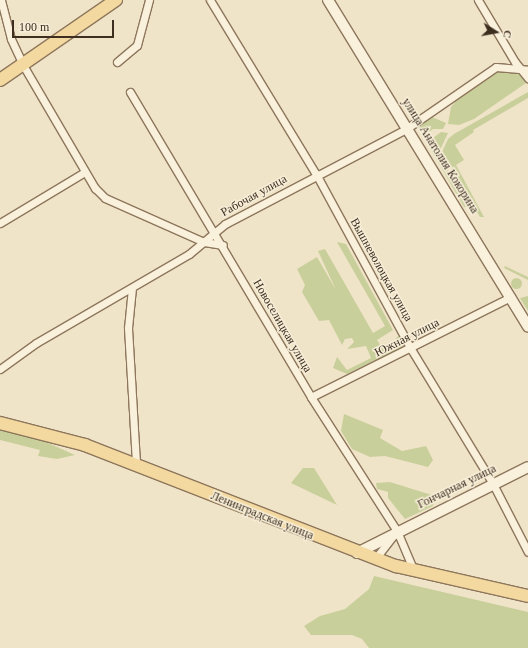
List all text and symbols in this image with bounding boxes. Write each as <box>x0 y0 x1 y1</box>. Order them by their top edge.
scale bar <box>14 12 116 38</box>
north arrow <box>476 12 516 52</box>
text: 100 m <box>19 20 49 34</box>
text: С <box>501 29 514 39</box>
street label: улица Анатолия Кокорина <box>399 96 481 216</box>
street label: Рабочая улица <box>218 172 290 220</box>
street label: Вышневолоцкая улица <box>347 216 415 324</box>
street label: Новоселицкая улица <box>249 277 315 375</box>
street label: Южная улица <box>372 316 442 360</box>
street label: Гончарная улица <box>415 462 499 512</box>
street label: Ленинградская улица <box>209 489 315 543</box>

